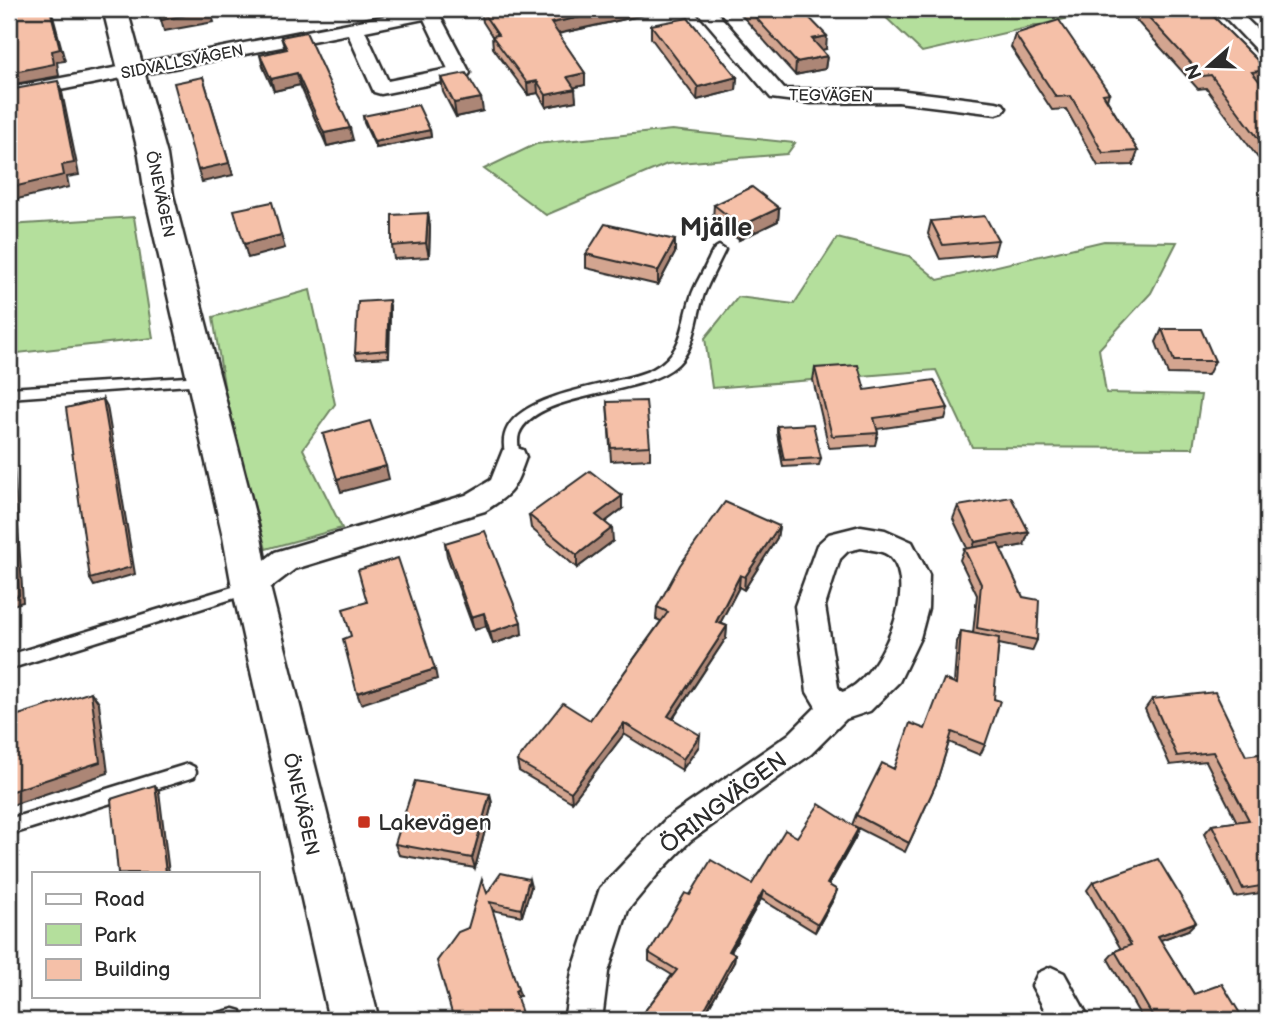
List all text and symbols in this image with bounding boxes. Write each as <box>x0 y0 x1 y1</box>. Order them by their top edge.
north arrow <box>1174 32 1244 102</box>
street label: SIDVALLSVÄGEN <box>119 39 245 84</box>
text: N <box>1181 61 1208 82</box>
street label: TEGVÄGEN <box>789 84 873 107</box>
street label: ÖNEVÄGEN <box>141 149 180 239</box>
district label: Mjälle <box>680 213 752 244</box>
street label: ÖRINGVÄGEN <box>655 746 793 860</box>
street label: ÖNEVÄGEN <box>278 751 323 858</box>
place label: Lakevägen <box>378 809 492 837</box>
marker: Lakevägen <box>356 814 372 830</box>
legend <box>32 872 259 998</box>
text: Road <box>94 887 145 912</box>
text: Park <box>94 923 137 948</box>
text: Building <box>94 957 170 982</box>

